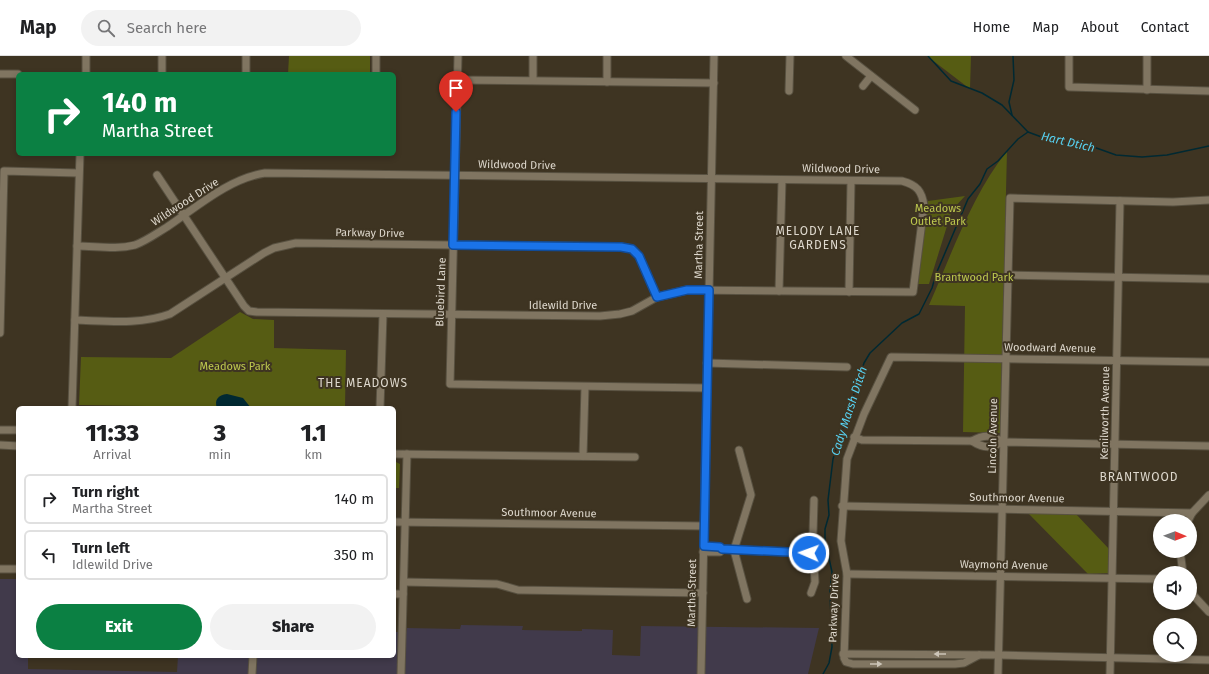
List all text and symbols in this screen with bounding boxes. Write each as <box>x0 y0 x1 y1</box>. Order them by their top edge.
search box <box>81 10 361 46</box>
text: Map <box>20 16 57 39</box>
icon: search <box>95 17 117 39</box>
text: Search here <box>127 19 207 37</box>
text: Home <box>973 19 1010 36</box>
text: Map <box>1032 19 1059 36</box>
text: About <box>1081 19 1119 36</box>
text: Contact <box>1141 19 1189 36</box>
pin <box>439 71 473 112</box>
icon: arrive <box>445 77 467 99</box>
text: 140 m <box>102 86 178 119</box>
icon: right <box>36 88 88 140</box>
text: Martha Street <box>102 120 213 142</box>
water label: Hart Dtich <box>1040 129 1096 155</box>
street label: Wildwood Drive <box>478 158 556 172</box>
street label: Wildwood Drive <box>802 162 880 176</box>
street label: Wildwood Drive <box>149 175 221 229</box>
park label: Meadows Outlet Park <box>910 202 966 228</box>
street label: Martha Street <box>692 211 706 279</box>
district label: MELODY LANE GARDENS <box>775 224 861 252</box>
street label: Parkway Drive <box>335 226 405 240</box>
street label: Bluebird Lane <box>433 257 449 327</box>
park label: Brantwood Park <box>935 271 1014 284</box>
street label: Idlewild Drive <box>529 299 597 312</box>
street label: Woodward Avenue <box>1004 341 1096 355</box>
park label: Meadows Park <box>199 360 271 373</box>
water label: Cady Marsh Ditch <box>828 365 870 457</box>
street label: Kenilworth Avenue <box>1098 366 1112 460</box>
district label: THE MEADOWS <box>318 376 408 390</box>
street label: Lincoln Avenue <box>986 398 1000 474</box>
text: 11:33 <box>85 419 139 447</box>
text: 3 <box>213 419 226 447</box>
text: 1.1 <box>300 419 327 447</box>
text: Arrival <box>93 447 131 462</box>
text: min <box>209 447 231 462</box>
text: km <box>305 447 322 462</box>
district label: BRANTWOOD <box>1099 470 1179 484</box>
text: Turn right <box>72 483 139 501</box>
icon: right <box>38 488 60 510</box>
text: 140 m <box>334 490 374 508</box>
street label: Southmoor Avenue <box>969 491 1065 505</box>
text: Martha Street <box>72 501 152 516</box>
street label: Southmoor Avenue <box>501 506 597 520</box>
north arrow <box>1153 514 1197 558</box>
map controls <box>1153 514 1197 662</box>
position arrow <box>788 532 830 574</box>
text: Turn left <box>72 539 130 557</box>
icon: left <box>38 544 60 566</box>
text: 350 m <box>334 546 374 564</box>
text: Idlewild Drive <box>72 557 153 572</box>
street label: Waymond Avenue <box>960 558 1048 572</box>
street label: Martha Street <box>685 559 699 627</box>
button: sound <box>1153 566 1197 610</box>
street label: Parkway Drive <box>826 573 842 643</box>
button: Exit <box>36 604 202 650</box>
button: Share <box>210 604 376 650</box>
button: search <box>1153 618 1197 662</box>
one-way arrow <box>933 651 946 657</box>
one-way arrow <box>870 661 883 667</box>

